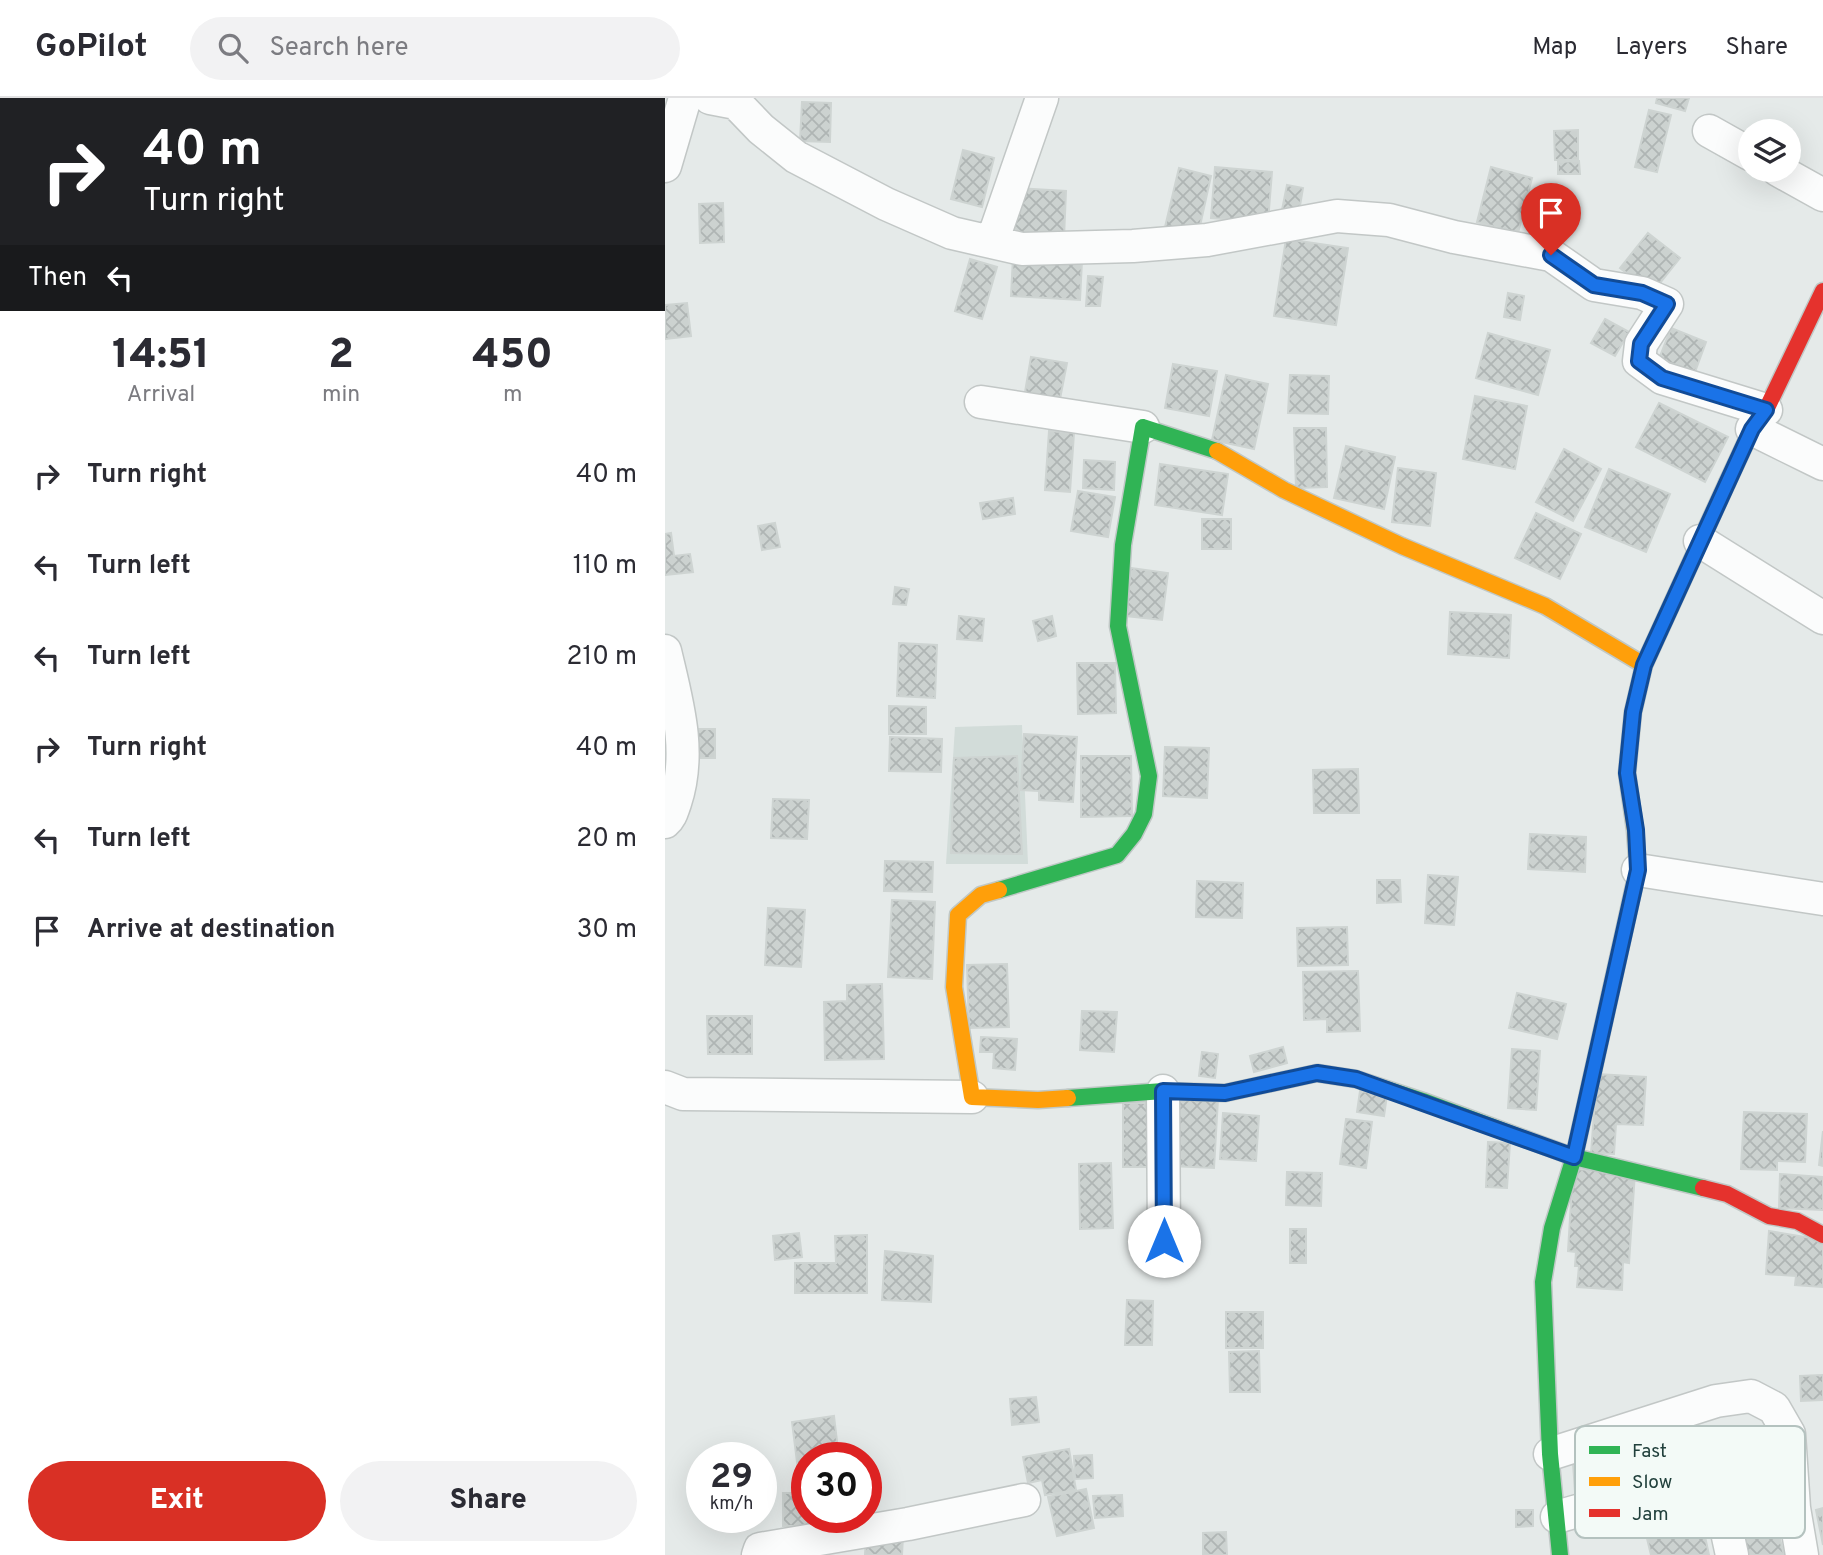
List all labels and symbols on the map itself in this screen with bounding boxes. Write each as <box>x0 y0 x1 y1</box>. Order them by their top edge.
pin <box>1521 183 1581 255</box>
position arrow <box>1127 1204 1201 1278</box>
legend <box>1575 1426 1805 1538</box>
text: Fast <box>1632 1440 1667 1464</box>
speed limit sign: 30 <box>791 1442 882 1533</box>
text: Slow <box>1632 1471 1672 1495</box>
text: Jam <box>1632 1503 1669 1527</box>

